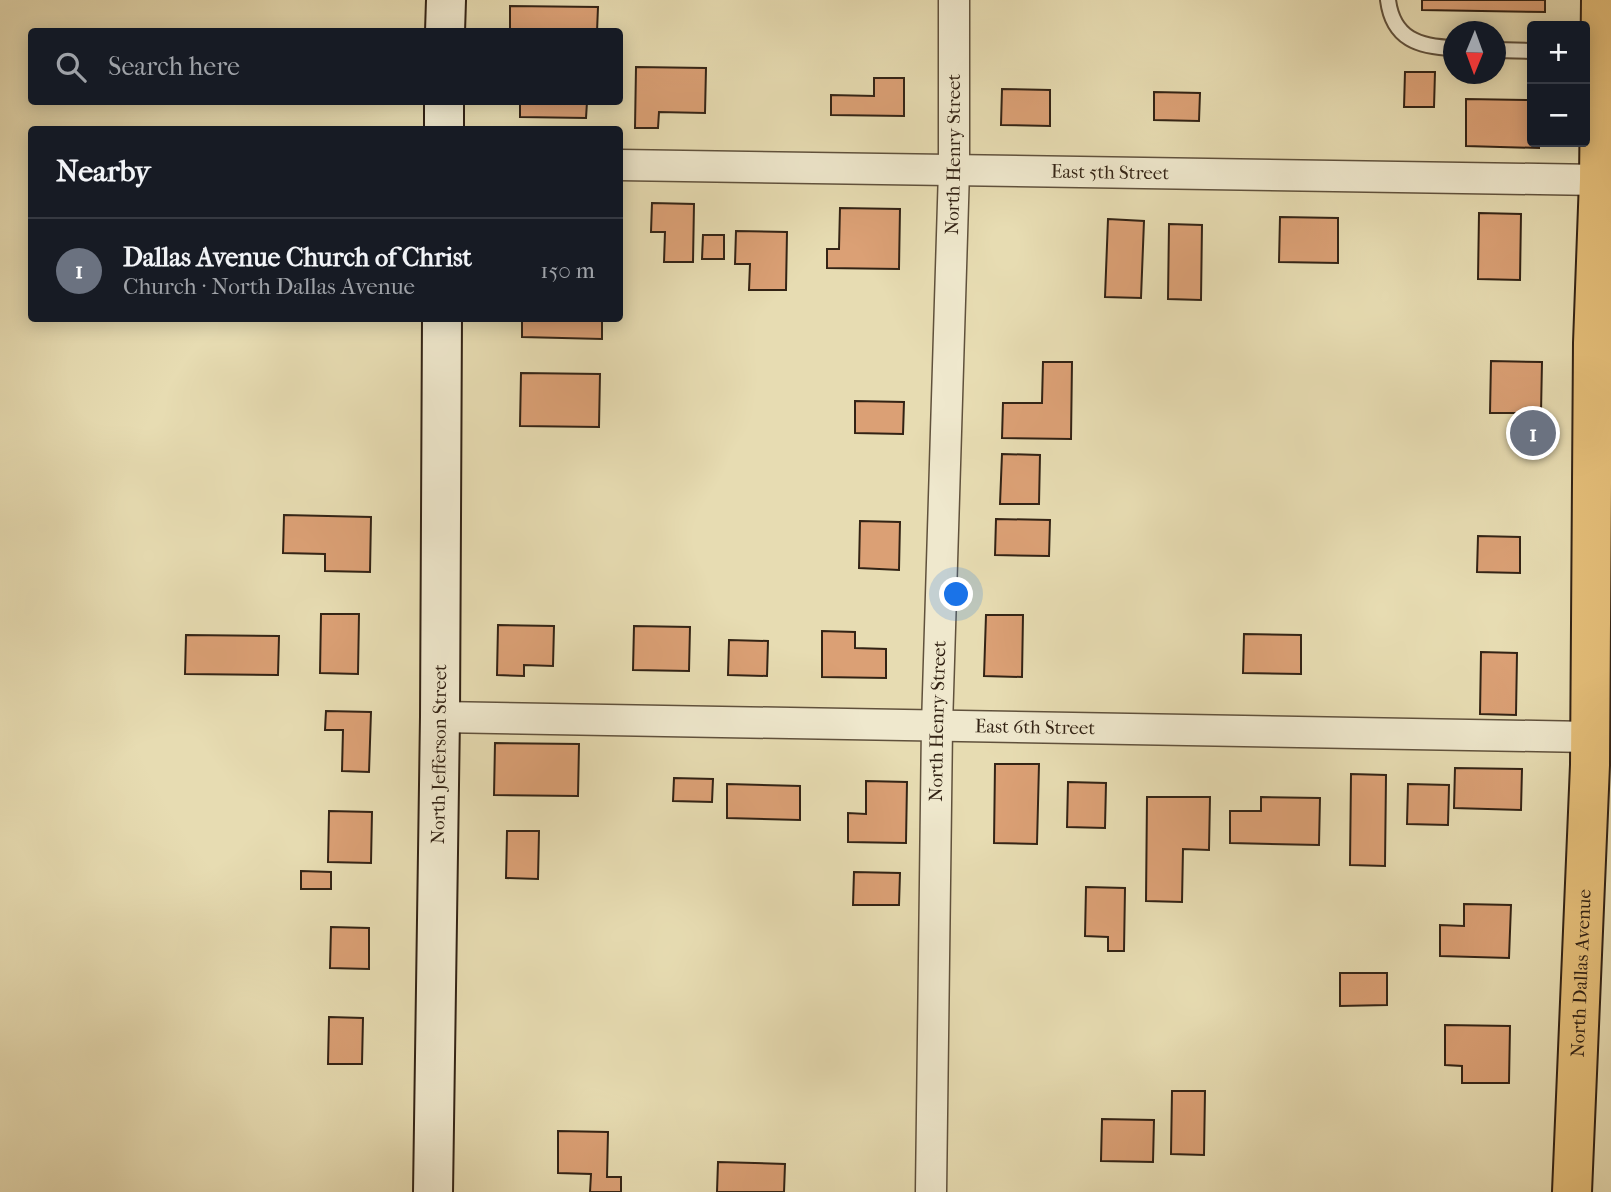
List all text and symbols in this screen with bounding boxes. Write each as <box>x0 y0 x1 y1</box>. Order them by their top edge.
north arrow <box>1443 21 1506 84</box>
map controls <box>1527 21 1590 147</box>
button: + <box>1527 21 1590 84</box>
search box <box>28 28 623 105</box>
icon: search <box>52 48 90 86</box>
text: Search here <box>108 51 240 82</box>
street label: North Henry Street <box>941 74 965 235</box>
button: − <box>1527 84 1590 147</box>
text: Nearby <box>56 154 151 189</box>
street label: East 5th Street <box>1051 161 1169 184</box>
text: Dallas Avenue Church of Christ <box>123 242 472 273</box>
text: 1 <box>75 257 83 284</box>
text: 150 m <box>540 257 595 284</box>
text: Church · North Dallas Avenue <box>123 273 415 300</box>
pin: 1 <box>1510 407 1556 459</box>
your location <box>939 577 973 611</box>
street label: North Henry Street <box>925 640 951 802</box>
street label: North Jefferson Street <box>427 664 451 844</box>
street label: East 6th Street <box>975 715 1095 739</box>
street label: North Dallas Avenue <box>1567 889 1596 1058</box>

